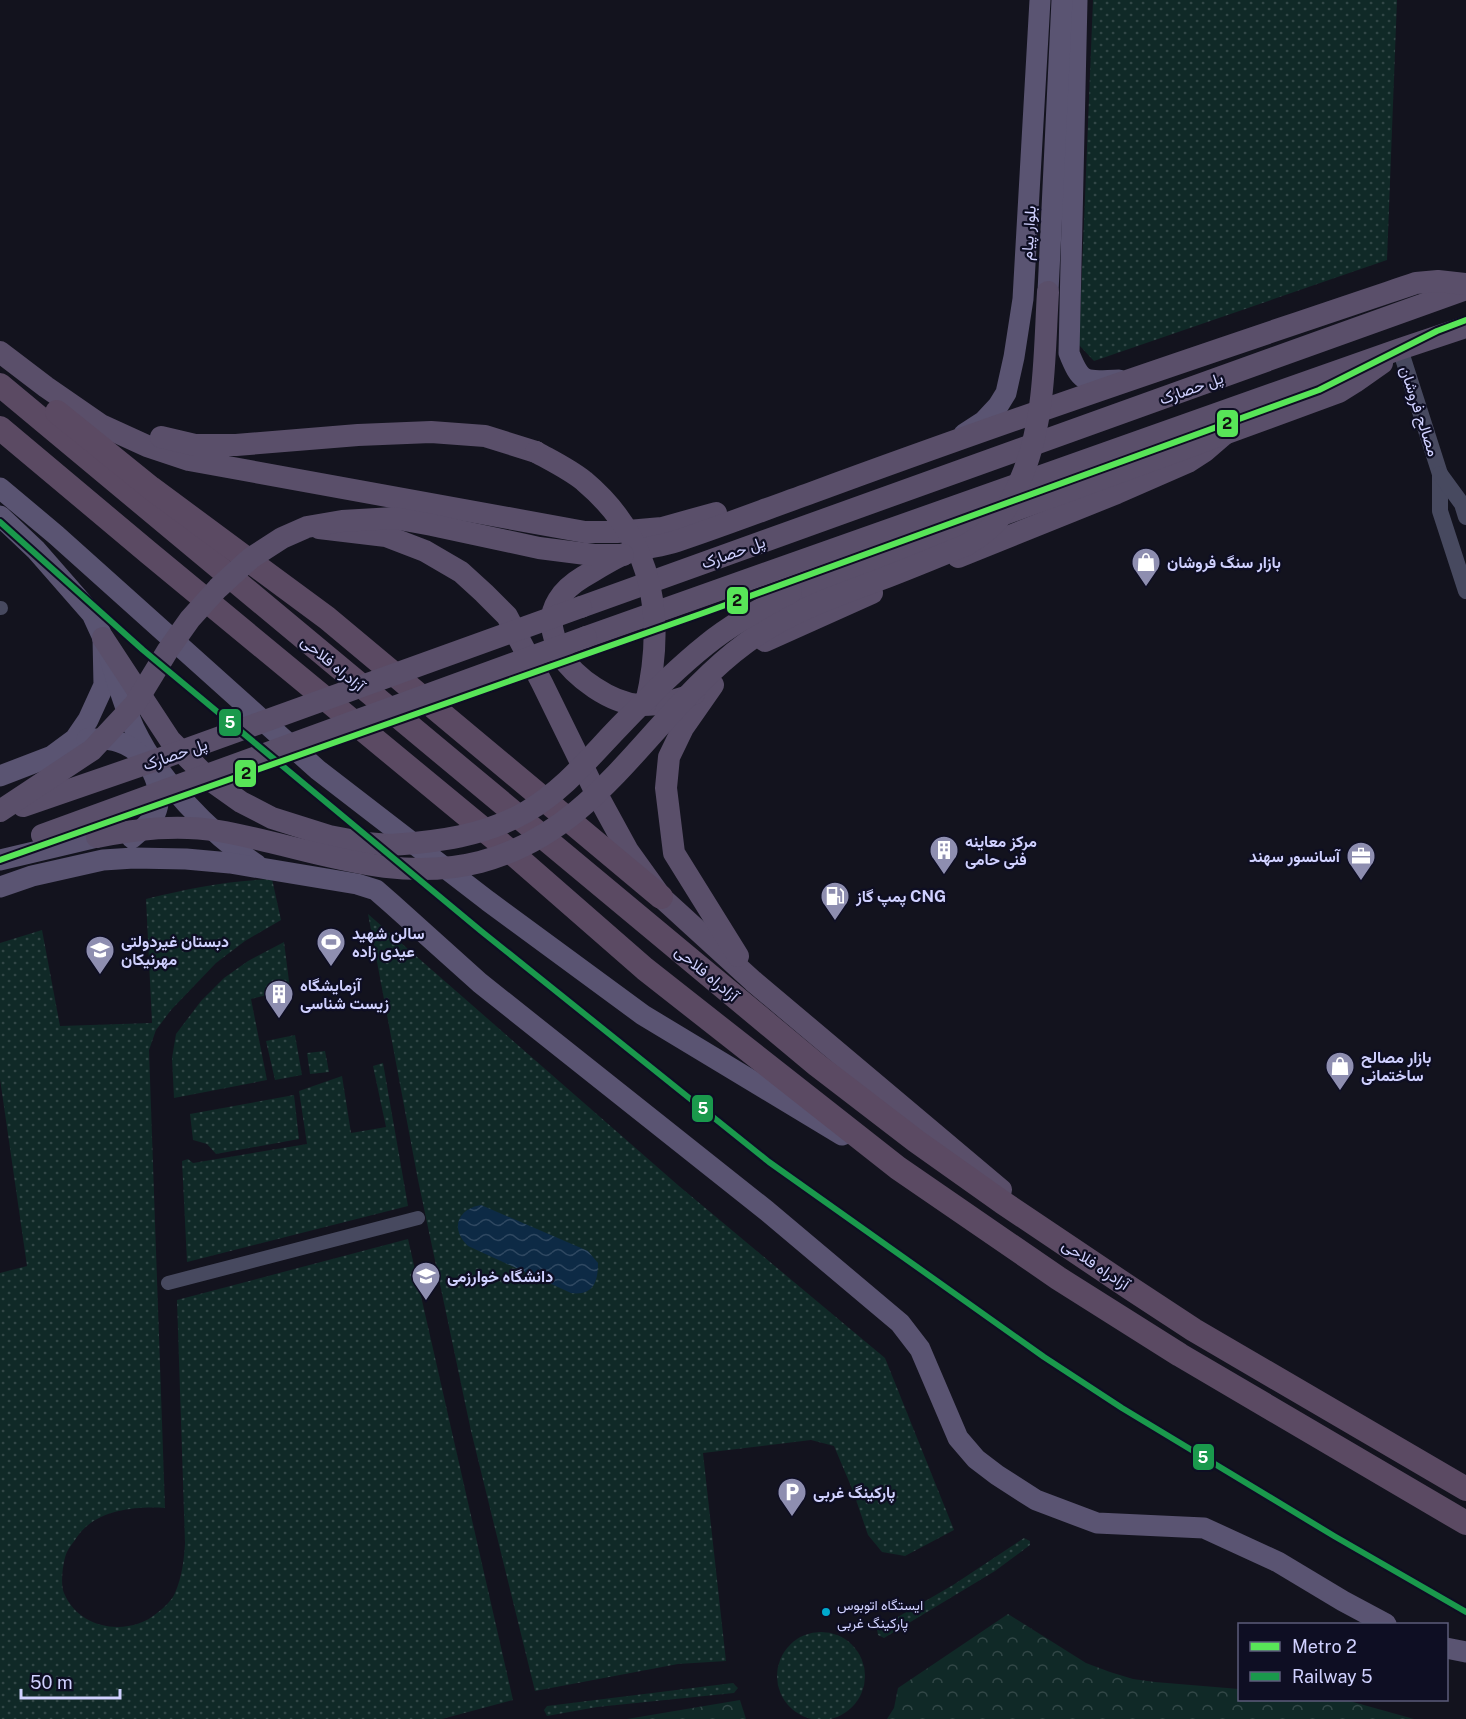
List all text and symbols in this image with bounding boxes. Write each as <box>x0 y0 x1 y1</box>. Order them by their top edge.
street label: بلوار پیام <box>1017 205 1042 261</box>
street label: مصالح فروشان <box>1394 364 1443 459</box>
street label: پل حصارک <box>1157 368 1226 411</box>
line badge: 2 <box>1216 409 1239 438</box>
text: 2 <box>1222 414 1232 433</box>
street label: پل حصارک <box>699 532 768 575</box>
shop icon: بازار سنگ فروشان <box>1130 546 1162 588</box>
place label: بازار سنگ فروشان <box>1167 553 1281 573</box>
line badge: 2 <box>726 586 749 615</box>
text: 2 <box>732 591 742 610</box>
street label: آزادراه فلاحی <box>296 631 369 697</box>
line badge: 5 <box>218 708 242 737</box>
text: 5 <box>225 713 236 732</box>
street label: پل حصارک <box>140 735 210 776</box>
line badge: 2 <box>234 759 257 788</box>
text: 2 <box>241 764 251 783</box>
place label: مرکز معاینه فنی حامی <box>965 832 1037 869</box>
building icon: مرکز معاینه فنی حامی <box>928 834 960 876</box>
office icon: آسانسور سهند <box>1345 840 1377 882</box>
place label: آسانسور سهند <box>1249 847 1342 867</box>
fuel station icon: پمپ گاز CNG <box>819 880 851 922</box>
place label: پمپ گاز CNG <box>855 887 946 908</box>
place label: سالن شهید عیدی زاده <box>352 924 425 962</box>
sports icon: سالن شهید عیدی زاده <box>315 926 347 968</box>
place label: دبستان غیردولتی مهرنیکان <box>121 932 229 970</box>
school or university icon: دبستان غیردولتی مهرنیکان <box>84 934 116 976</box>
street label: آزادراه فلاحی <box>670 941 743 1007</box>
place label: آزمایشگاه زیست شناسی <box>300 976 389 1014</box>
building icon: آزمایشگاه زیست شناسی <box>263 978 295 1020</box>
place label: بازار مصالح ساختمانی <box>1361 1048 1431 1085</box>
shop icon: بازار مصالح ساختمانی <box>1324 1050 1356 1092</box>
line badge: 5 <box>691 1094 714 1123</box>
text: 5 <box>698 1099 709 1118</box>
street label: آزادراه فلاحی <box>1058 1235 1134 1295</box>
school or university icon: دانشگاه خوارزمی <box>410 1260 442 1302</box>
place label: دانشگاه خوارزمی <box>447 1267 553 1287</box>
line badge: 5 <box>1192 1443 1215 1471</box>
text: 5 <box>1198 1448 1209 1467</box>
parking icon: پارکینگ غربی <box>776 1476 808 1518</box>
place label: پارکینگ غربی <box>813 1483 896 1504</box>
place label: ایستگاه اتوبوس پارکینگ غربی <box>837 1597 923 1633</box>
marker: ایستگاه اتوبوس پارکینگ غربی <box>820 1606 832 1618</box>
legend <box>1238 1623 1448 1701</box>
text: Metro 2 <box>1292 1636 1357 1657</box>
scale bar <box>21 1662 120 1700</box>
text: Railway 5 <box>1292 1666 1373 1687</box>
text: 50 m <box>30 1672 73 1693</box>

